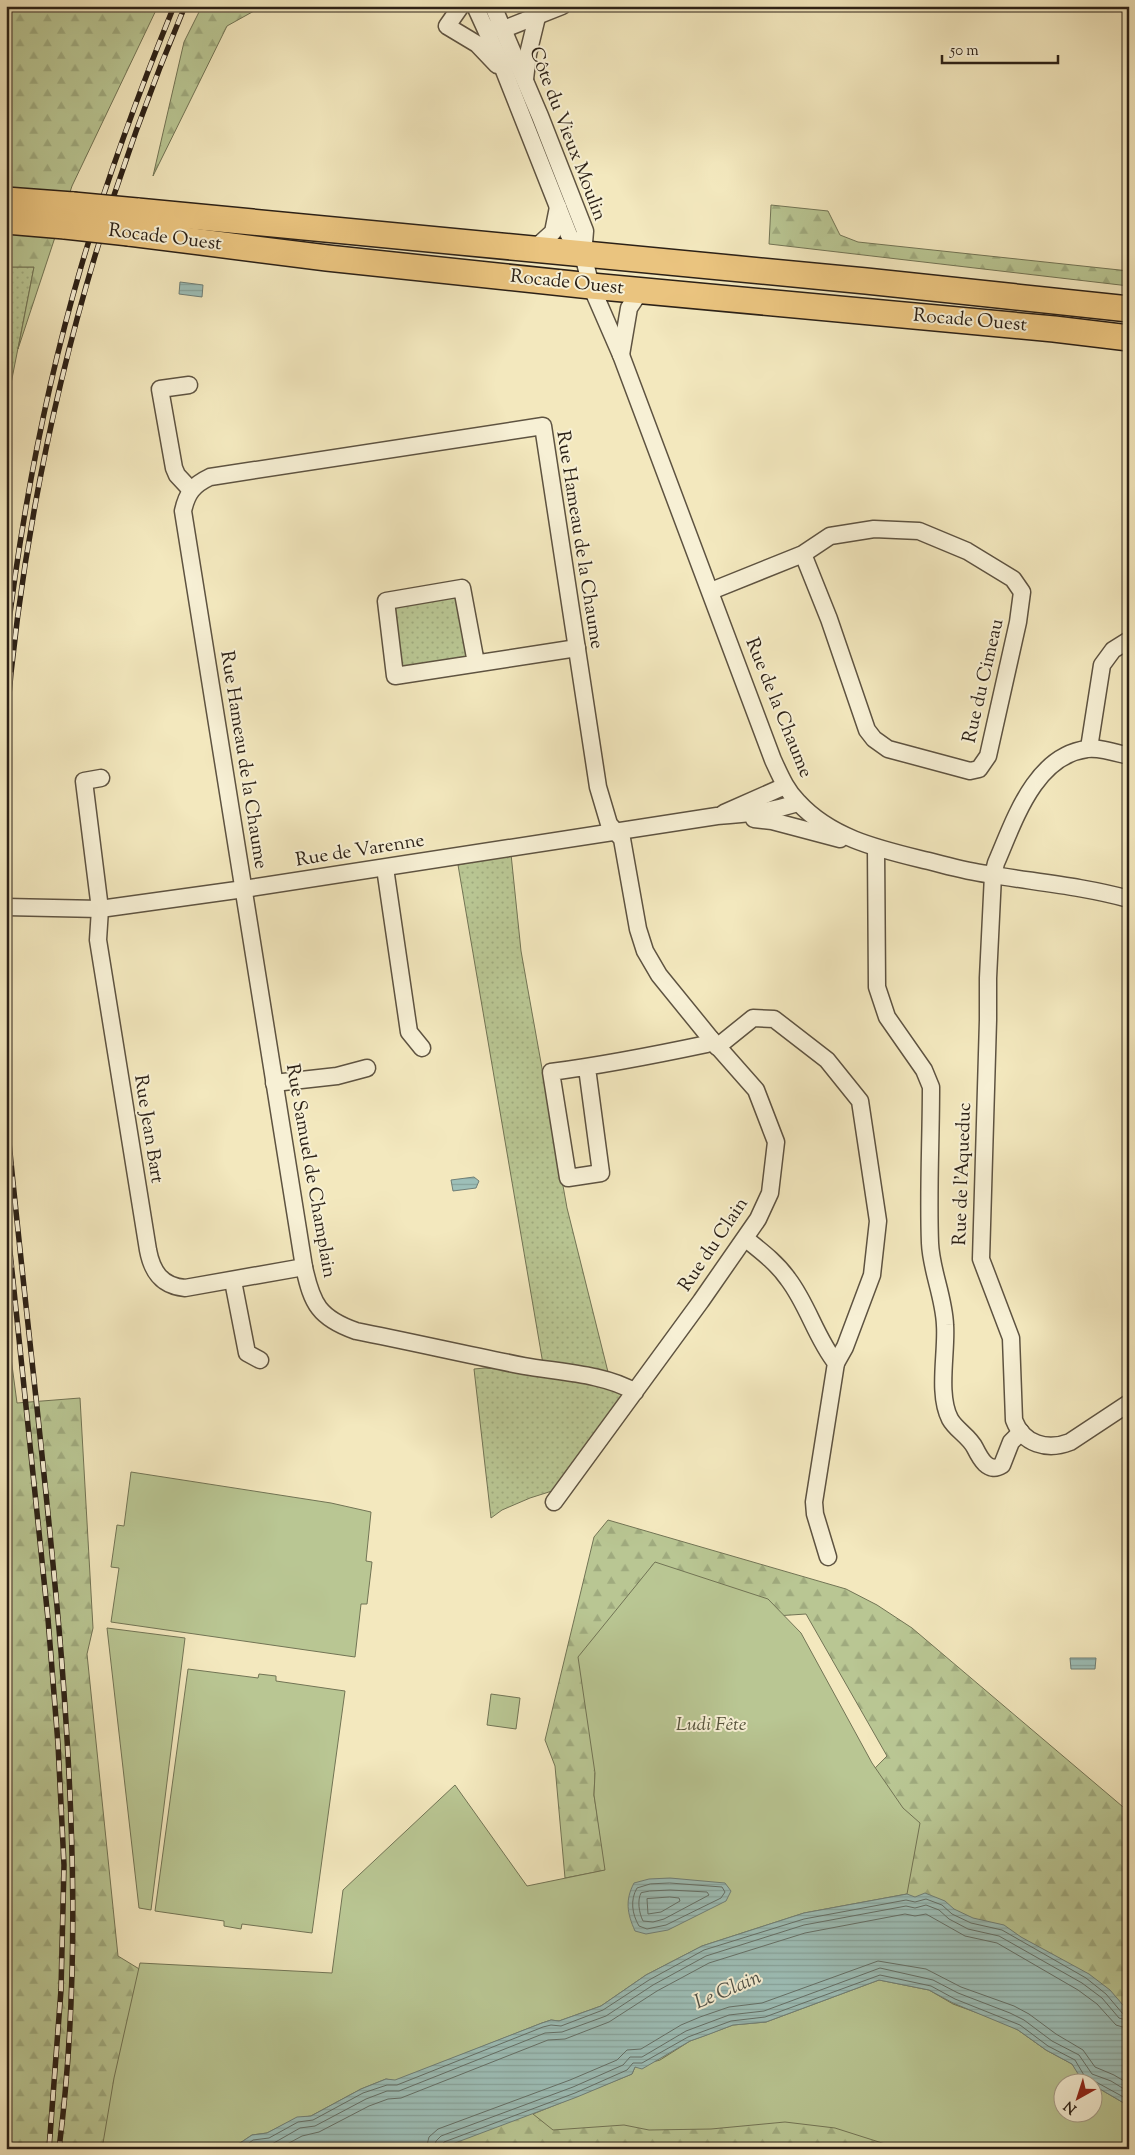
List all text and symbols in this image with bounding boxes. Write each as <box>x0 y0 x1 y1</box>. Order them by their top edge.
scale bar <box>942 32 1059 64</box>
text: 50 m <box>949 41 979 62</box>
street label: Côte du Vieux Moulin <box>521 43 613 225</box>
street label: Rocade Ouest <box>107 218 224 258</box>
street label: Rocade Ouest <box>509 264 626 302</box>
street label: Rocade Ouest <box>912 303 1028 339</box>
street label: Rue Hameau de la Chaume <box>548 429 610 651</box>
street label: Rue du Cimeau <box>957 616 1011 746</box>
street label: Rue de la Chaume <box>738 634 818 782</box>
street label: Rue Hameau de la Chaume <box>212 649 274 871</box>
street label: Rue de Varenne <box>294 827 427 875</box>
street label: Rue Samuel de Champlain <box>278 1062 342 1280</box>
street label: Rue Jean Bart <box>126 1073 170 1186</box>
street label: Rue de l'Aqueduc <box>947 1102 979 1246</box>
street label: Rue du Clain <box>672 1192 756 1298</box>
park label: Ludi Fête <box>676 1712 747 1739</box>
water label: Le Clain <box>690 1964 766 2018</box>
north arrow <box>1052 2072 1102 2122</box>
text: N <box>1060 2095 1082 2118</box>

